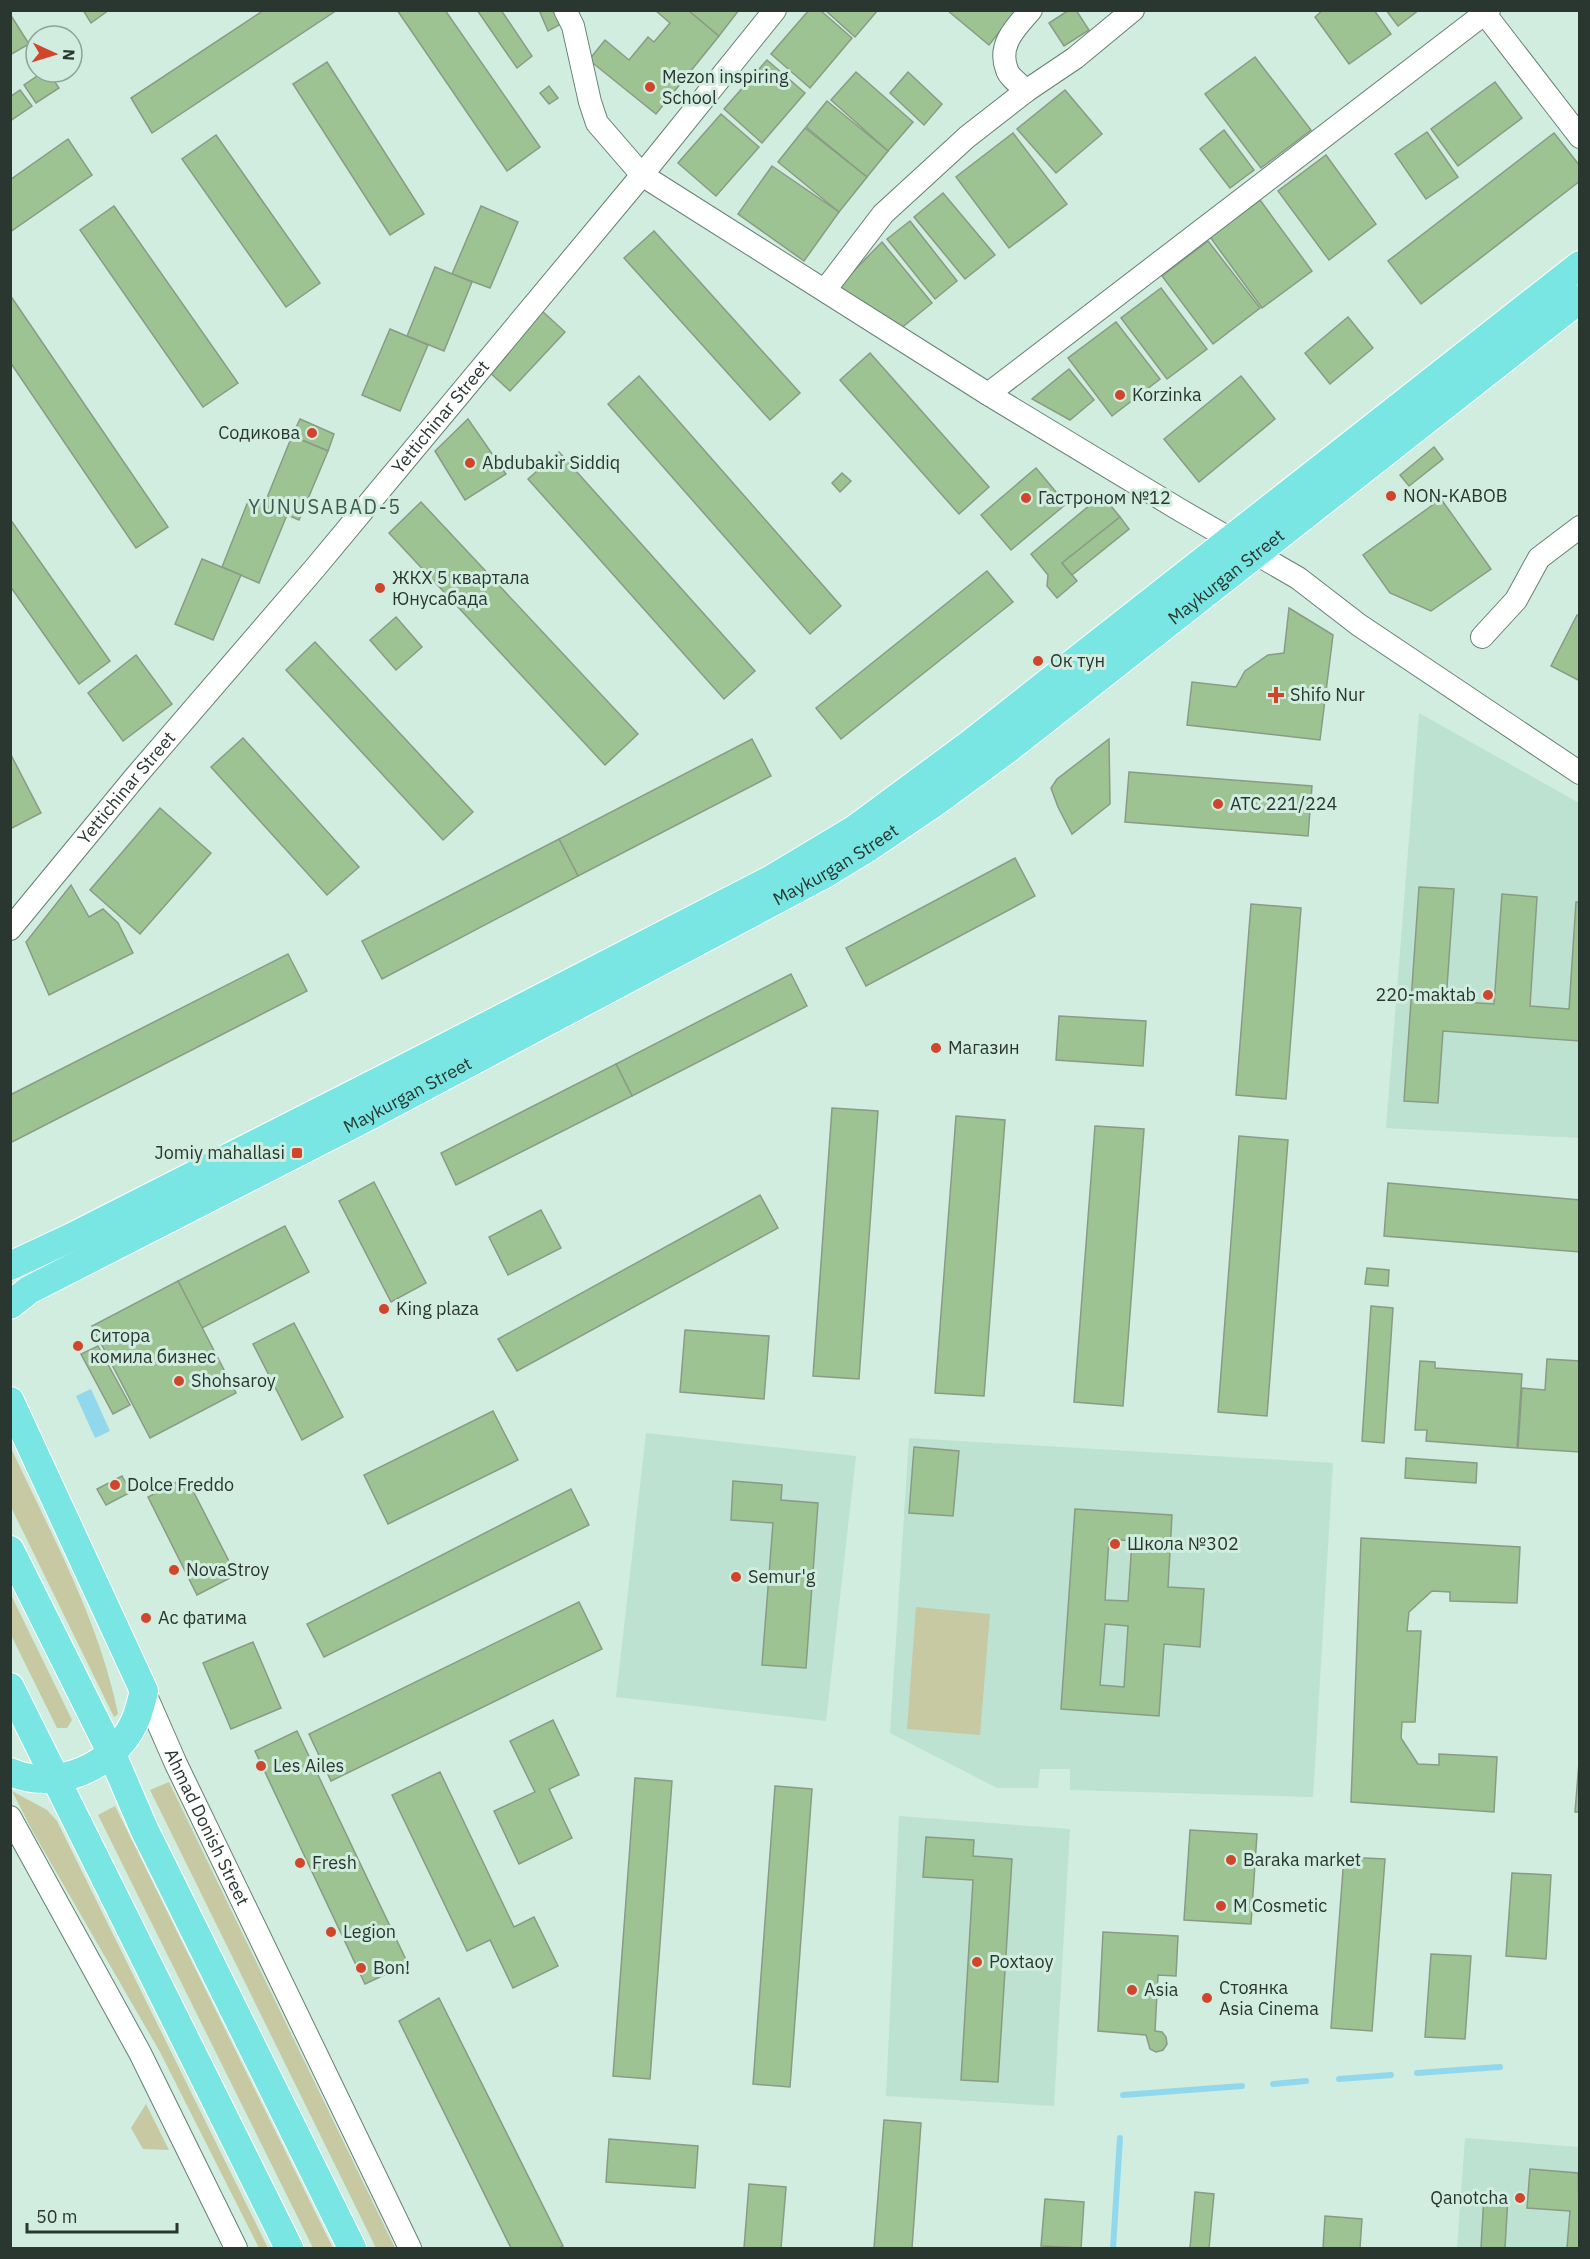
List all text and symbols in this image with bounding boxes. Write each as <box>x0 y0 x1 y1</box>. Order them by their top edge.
north arrow <box>24 24 84 84</box>
text: N <box>59 49 79 62</box>
place label: Mezon inspiring School <box>662 65 789 109</box>
marker: Mezon inspiring School <box>643 80 657 94</box>
street label: Yettichinаr Street <box>386 355 494 478</box>
place label: Korzinka <box>1132 383 1202 406</box>
marker: Korzinka <box>1113 388 1127 402</box>
place label: Содикова <box>218 421 300 444</box>
marker: Содикова <box>305 426 319 440</box>
place label: Abdubakir Siddiq <box>482 451 620 474</box>
marker: Abdubakir Siddiq <box>463 456 477 470</box>
place label: NON-KABOB <box>1403 484 1508 507</box>
place label: Гастроном №12 <box>1038 486 1171 509</box>
marker: NON-KABOB <box>1384 489 1398 503</box>
marker: Гастроном №12 <box>1019 491 1033 505</box>
district label: YUNUSABAD-5 <box>248 493 402 520</box>
street label: Maykurgan Street <box>1163 524 1289 630</box>
place label: ЖКХ 5 квартала Юнусабада <box>392 566 530 610</box>
marker: ЖКХ 5 квартала Юнусабада <box>373 581 387 595</box>
place label: Ок тун <box>1050 649 1105 672</box>
marker: Ок тун <box>1031 654 1045 668</box>
place label: Shifo Nur <box>1290 683 1365 706</box>
marker: Shifo Nur <box>1267 686 1285 704</box>
street label: Yettichinаr Street <box>72 726 180 849</box>
place label: АТС 221/224 <box>1230 792 1338 815</box>
marker: АТС 221/224 <box>1211 797 1225 811</box>
street label: Maykurgan Street <box>769 819 902 911</box>
place label: 220-maktab <box>1375 983 1476 1006</box>
marker: 220-maktab <box>1481 988 1495 1002</box>
place label: Магазин <box>948 1036 1020 1059</box>
marker: Магазин <box>929 1041 943 1055</box>
street label: Maykurgan Street <box>339 1052 476 1138</box>
place label: Jomiy mahallasi <box>155 1141 285 1164</box>
marker: Jomiy mahallasi <box>290 1146 304 1160</box>
place label: King plaza <box>396 1297 479 1320</box>
marker: King plaza <box>377 1302 391 1316</box>
place label: Ситора комила бизнес <box>90 1324 216 1368</box>
marker: Ситора комила бизнес <box>71 1339 85 1353</box>
place label: Shohsaroy <box>191 1369 276 1392</box>
marker: Shohsaroy <box>172 1374 186 1388</box>
place label: Dolce Freddo <box>127 1473 234 1496</box>
marker: Dolce Freddo <box>108 1478 122 1492</box>
place label: Школа №302 <box>1127 1532 1239 1555</box>
marker: Школа №302 <box>1108 1537 1122 1551</box>
place label: NovaStroy <box>186 1558 269 1581</box>
marker: NovaStroy <box>167 1563 181 1577</box>
place label: Semur'g <box>748 1565 816 1588</box>
marker: Semur'g <box>729 1570 743 1584</box>
place label: Ас фатима <box>158 1606 247 1629</box>
marker: Ас фатима <box>139 1611 153 1625</box>
street label: Ahmad Donish Street <box>160 1745 255 1909</box>
place label: Les Ailes <box>273 1754 344 1777</box>
marker: Les Ailes <box>254 1759 268 1773</box>
place label: Baraka market <box>1243 1848 1361 1871</box>
place label: Fresh <box>312 1851 357 1874</box>
marker: Baraka market <box>1224 1853 1238 1867</box>
marker: Fresh <box>293 1856 307 1870</box>
place label: M Cosmetic <box>1233 1894 1327 1917</box>
marker: M Cosmetic <box>1214 1899 1228 1913</box>
place label: Legion <box>343 1920 396 1943</box>
marker: Legion <box>324 1925 338 1939</box>
place label: Poxtaoy <box>989 1950 1053 1973</box>
marker: Poxtaoy <box>970 1955 984 1969</box>
place label: Bon! <box>373 1956 410 1979</box>
marker: Bon! <box>354 1961 368 1975</box>
place label: Стоянка Asia Cinema <box>1219 1976 1319 2020</box>
place label: Asia <box>1144 1978 1179 2001</box>
marker: Asia <box>1125 1983 1139 1997</box>
marker: Стоянка Asia Cinema <box>1200 1991 1214 2005</box>
place label: Qanotcha <box>1430 2186 1508 2209</box>
marker: Qanotcha <box>1513 2191 1527 2205</box>
scale bar <box>27 2196 177 2234</box>
text: 50 m <box>36 2205 78 2228</box>

